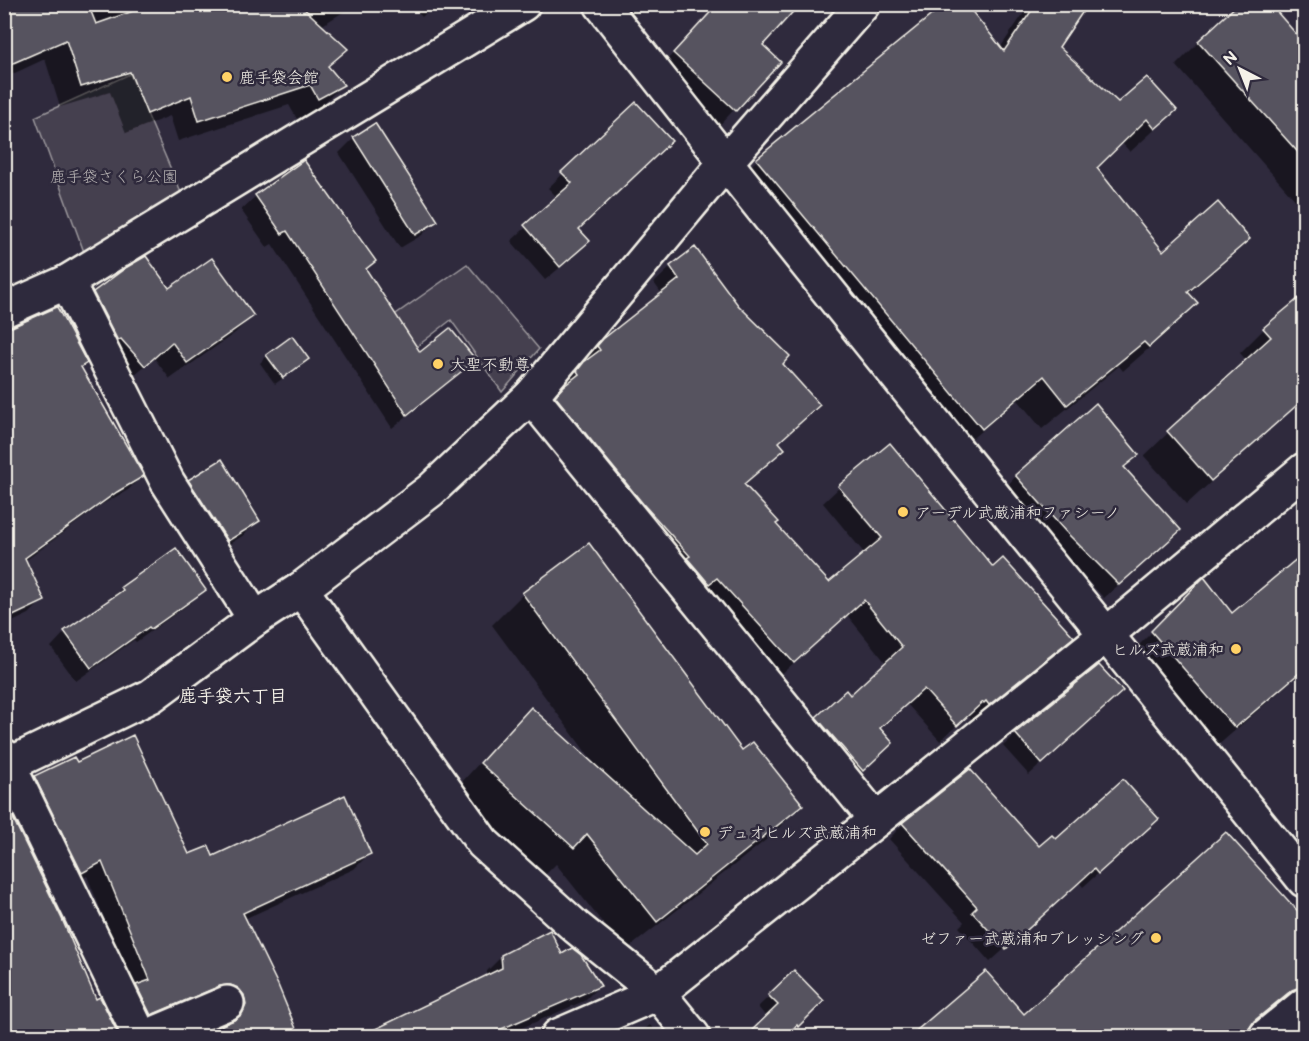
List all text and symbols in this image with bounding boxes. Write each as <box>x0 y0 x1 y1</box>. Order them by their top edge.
north arrow <box>1210 39 1270 99</box>
text: N <box>1220 48 1242 70</box>
place label: 鹿手袋会館 <box>239 69 319 88</box>
marker: 鹿手袋会館 <box>220 70 234 84</box>
park label: 鹿手袋さくら公園 <box>50 168 178 187</box>
place label: 大聖不動尊 <box>450 356 530 375</box>
marker: 大聖不動尊 <box>431 357 445 371</box>
place label: アーデル武蔵浦和ファシーノ <box>915 504 1120 523</box>
marker: アーデル武蔵浦和ファシーノ <box>896 505 910 519</box>
place label: ヒルズ武蔵浦和 <box>1112 641 1224 660</box>
marker: ヒルズ武蔵浦和 <box>1229 642 1243 656</box>
district label: 鹿手袋六丁目 <box>179 686 287 707</box>
place label: デュオヒルズ武蔵浦和 <box>717 824 877 843</box>
marker: デュオヒルズ武蔵浦和 <box>698 825 712 839</box>
place label: ゼファー武蔵浦和ブレッシング <box>920 930 1144 949</box>
marker: ゼファー武蔵浦和ブレッシング <box>1149 931 1163 945</box>

